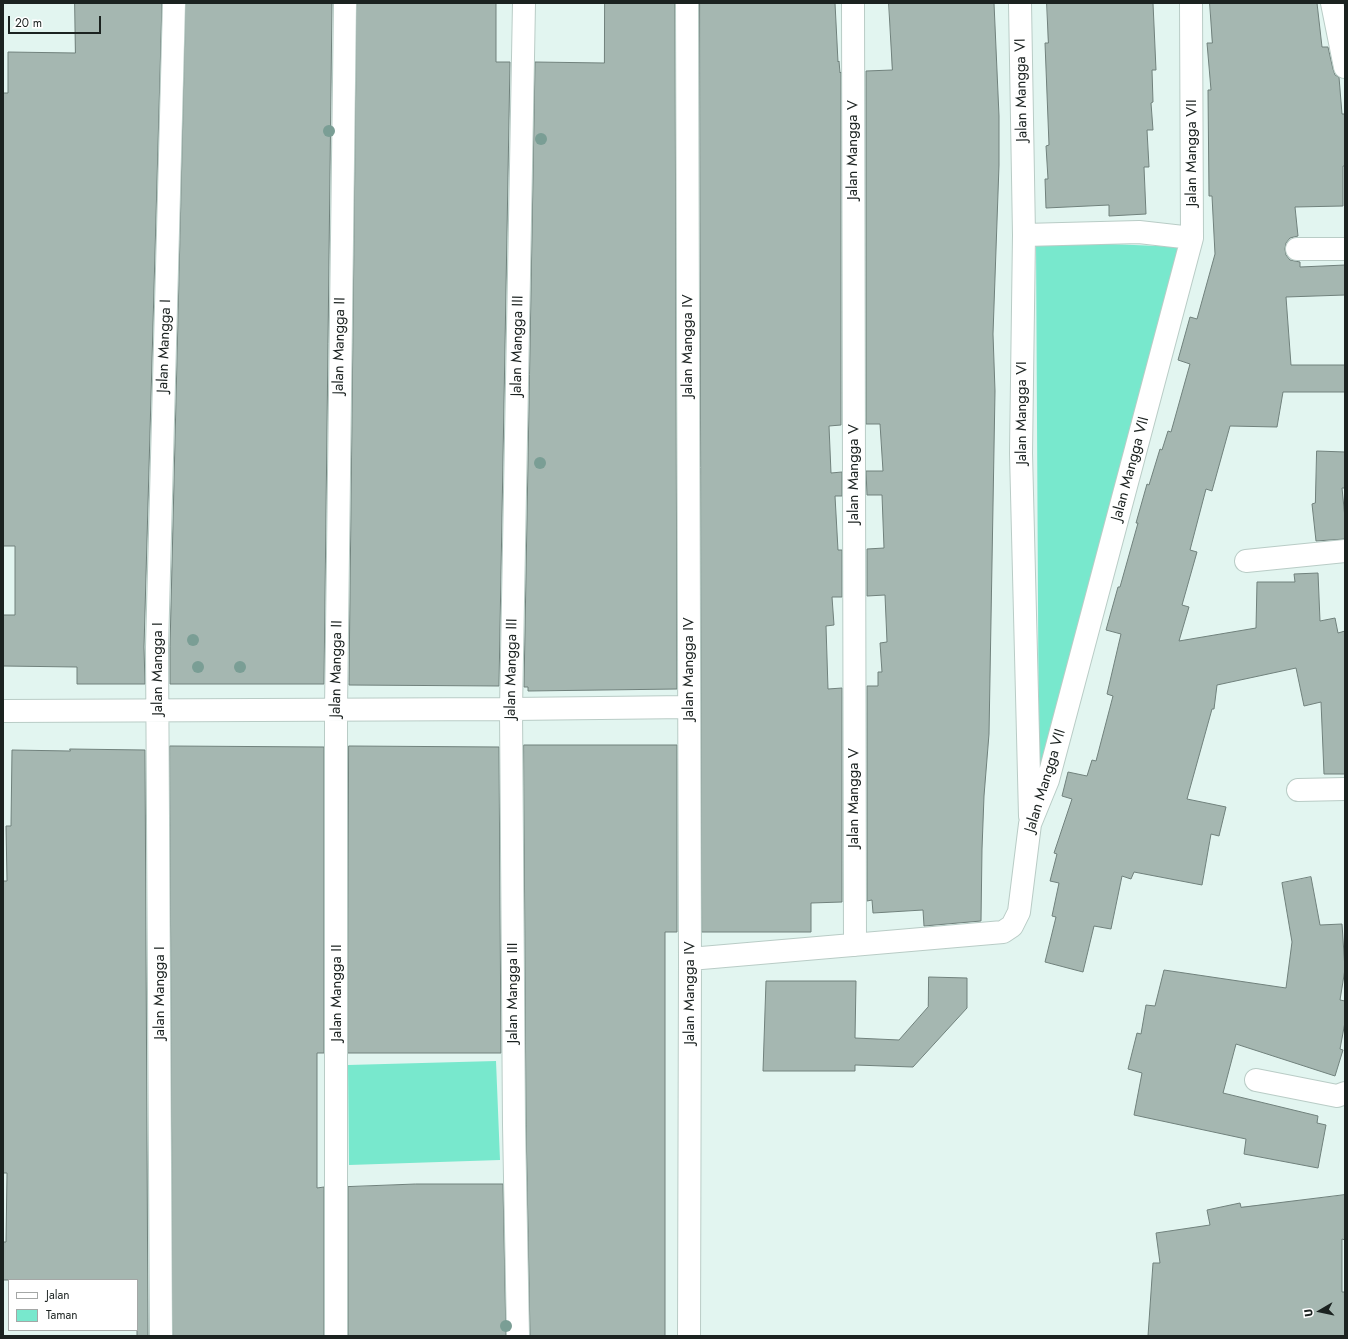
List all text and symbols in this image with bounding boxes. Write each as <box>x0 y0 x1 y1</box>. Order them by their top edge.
scale bar <box>10 8 103 34</box>
text: 20 m <box>15 14 42 32</box>
street label: Jalan Mangga VI <box>1012 38 1032 142</box>
street label: Jalan Mangga VII <box>1183 99 1201 207</box>
street label: Jalan Mangga V <box>844 100 862 200</box>
street label: Jalan Mangga IV <box>679 294 697 398</box>
street label: Jalan Mangga III <box>508 295 528 397</box>
street label: Jalan Mangga II <box>330 297 350 395</box>
street label: Jalan Mangga I <box>154 299 176 393</box>
street label: Jalan Mangga VI <box>1013 361 1031 465</box>
street label: Jalan Mangga VII <box>1108 415 1154 523</box>
street label: Jalan Mangga V <box>845 424 863 524</box>
street label: Jalan Mangga IV <box>680 617 698 721</box>
street label: Jalan Mangga III <box>502 618 522 720</box>
street label: Jalan Mangga II <box>327 620 347 718</box>
street label: Jalan Mangga I <box>149 622 167 716</box>
street label: Jalan Mangga VII <box>1022 727 1070 835</box>
street label: Jalan Mangga V <box>845 748 863 848</box>
street label: Jalan Mangga IV <box>681 941 699 1045</box>
street label: Jalan Mangga III <box>504 943 522 1043</box>
street label: Jalan Mangga II <box>328 944 346 1042</box>
street label: Jalan Mangga I <box>151 946 169 1040</box>
legend <box>8 1279 138 1331</box>
text: Jalan <box>46 1286 69 1304</box>
north arrow <box>1300 1291 1340 1331</box>
text: Taman <box>46 1306 78 1324</box>
text: U <box>1300 1308 1317 1318</box>

